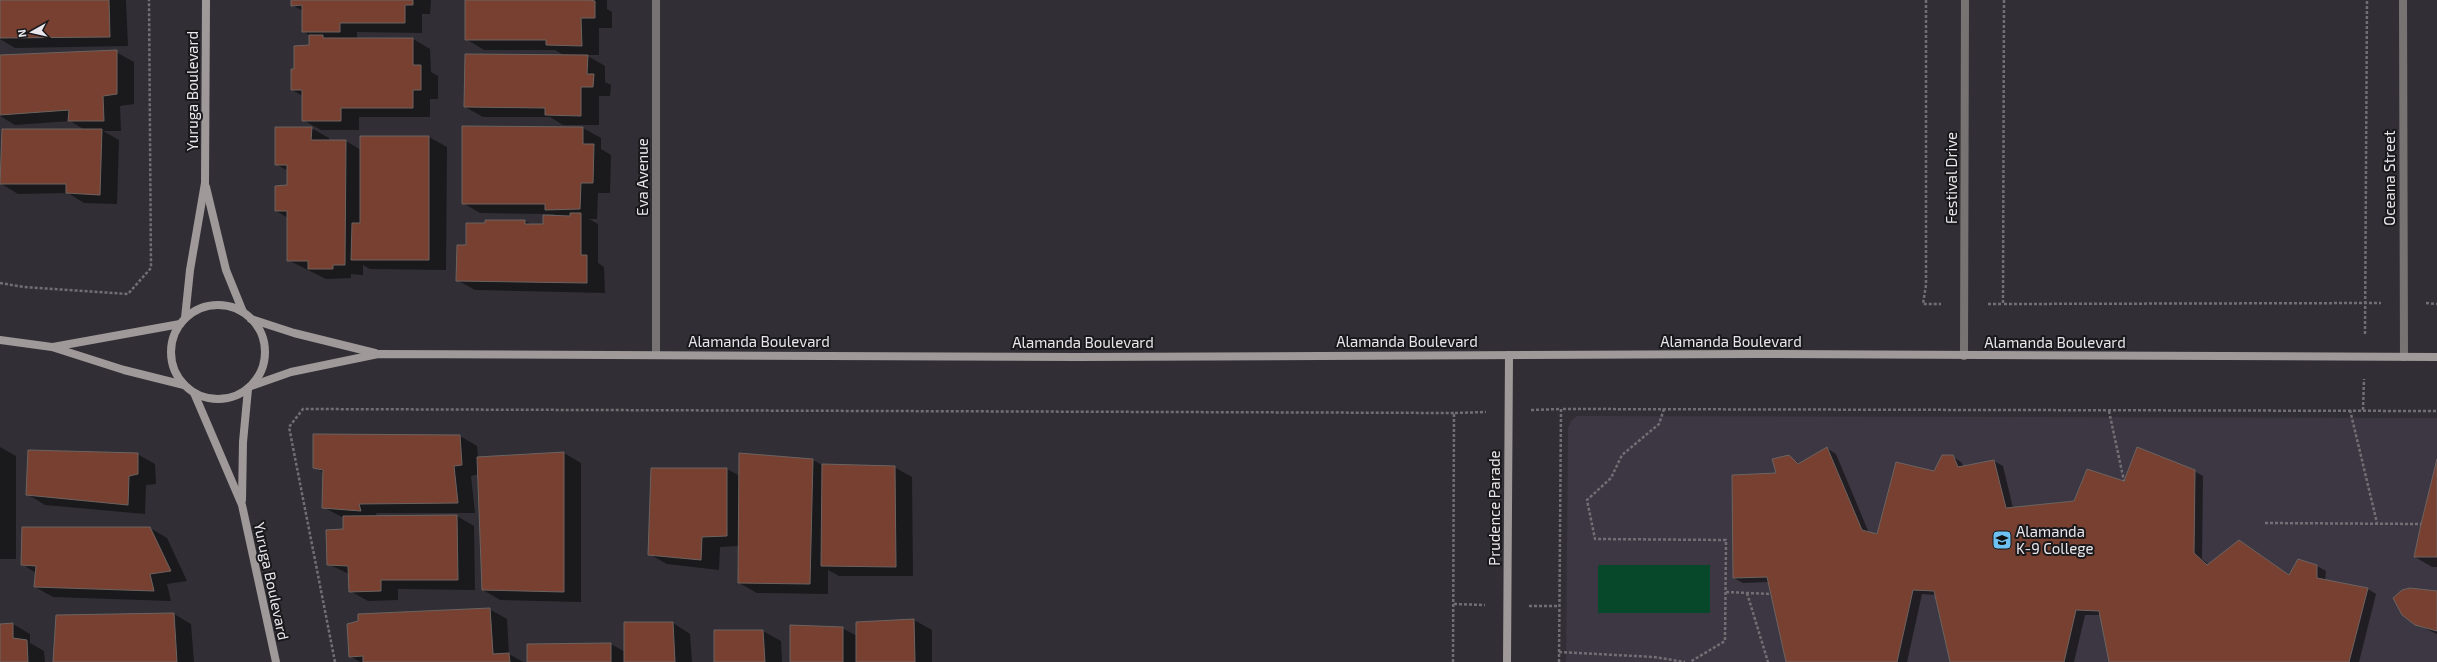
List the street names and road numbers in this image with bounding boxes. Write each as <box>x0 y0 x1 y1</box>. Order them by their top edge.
street label: Yuruga Boulevard <box>183 31 201 151</box>
street label: Oceana Street <box>2380 130 2398 226</box>
street label: Festival Drive <box>1942 132 1960 224</box>
street label: Eva Avenue <box>633 138 651 216</box>
street label: Alamanda Boulevard <box>688 332 830 350</box>
street label: Alamanda Boulevard <box>1336 332 1478 350</box>
street label: Alamanda Boulevard <box>1660 332 1802 350</box>
street label: Alamanda Boulevard <box>1012 333 1154 351</box>
street label: Alamanda Boulevard <box>1984 333 2126 351</box>
street label: Prudence Parade <box>1485 450 1503 566</box>
street label: Yuruga Boulevard <box>251 520 293 642</box>

